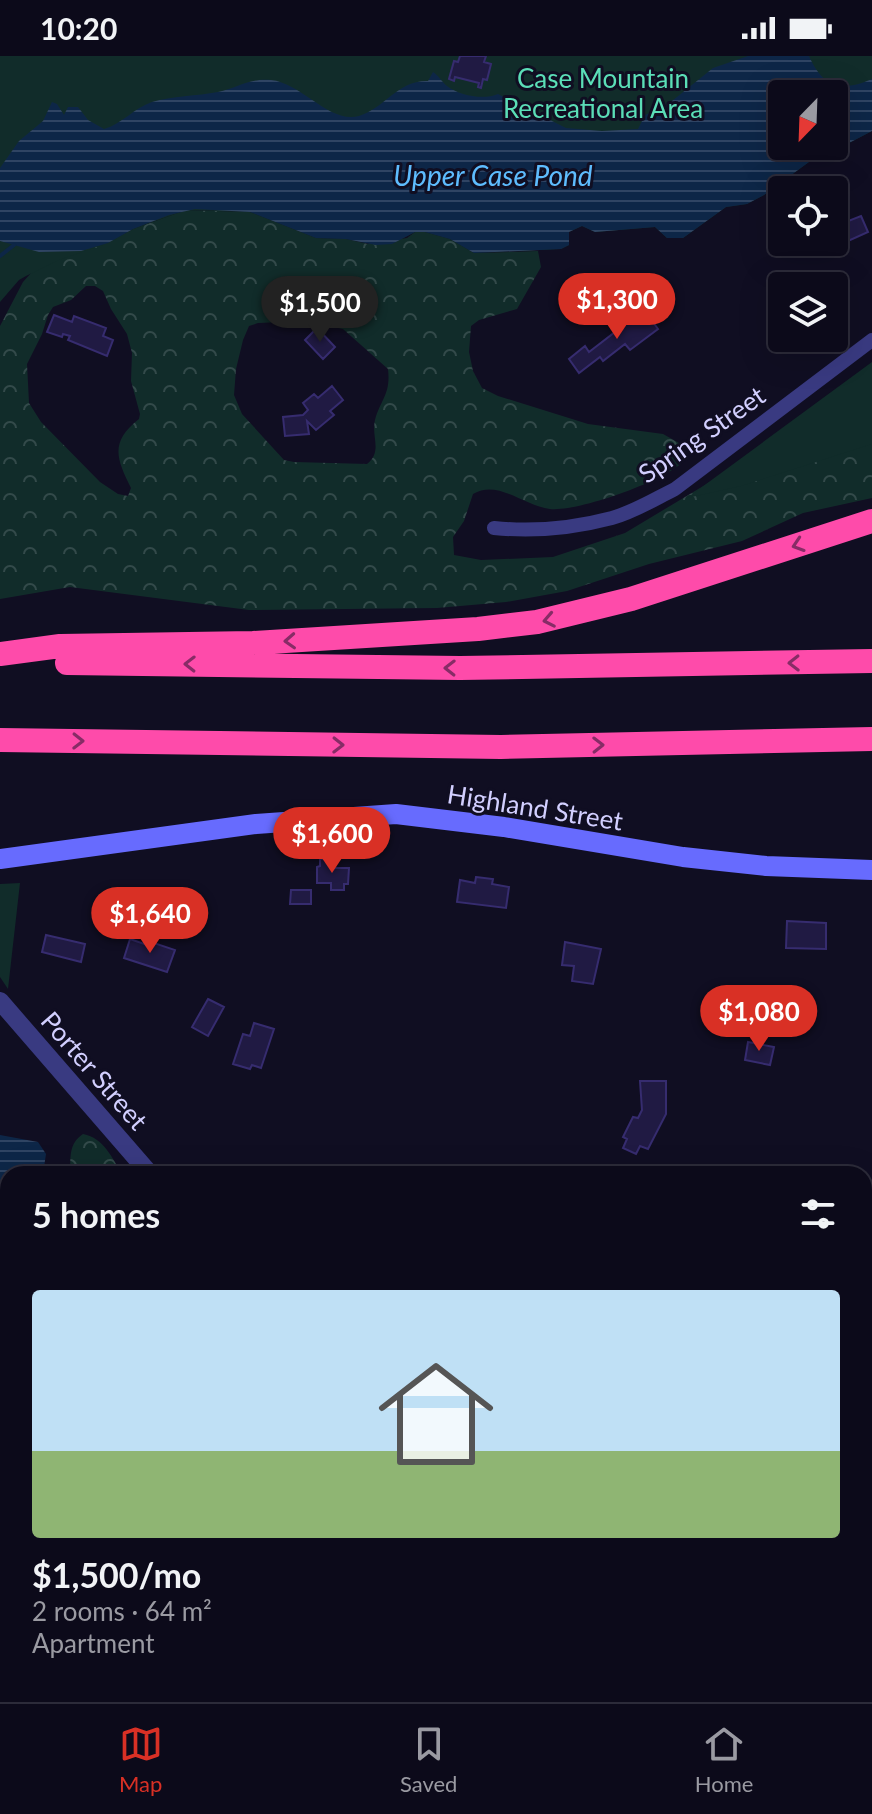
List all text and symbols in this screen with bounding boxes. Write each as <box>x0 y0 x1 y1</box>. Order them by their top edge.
text: 10:20 <box>40 10 117 46</box>
park label: Case Mountain Recreational Area <box>503 62 703 124</box>
north arrow <box>768 80 848 160</box>
map controls <box>768 80 848 352</box>
water label: Upper Case Pond <box>393 158 593 192</box>
button: locate <box>768 176 848 256</box>
button: layers <box>768 272 848 352</box>
pin: $1,300 <box>552 273 682 341</box>
pin: $1,500 <box>255 276 385 344</box>
text: $1,300 <box>576 283 658 315</box>
text: $1,500 <box>279 286 361 318</box>
street label: Spring Street <box>632 378 771 490</box>
one-way arrow <box>791 536 805 552</box>
one-way arrow <box>543 611 556 628</box>
one-way arrow <box>283 632 296 649</box>
one-way arrow <box>787 654 800 672</box>
one-way arrow <box>183 655 196 673</box>
one-way arrow <box>443 659 456 677</box>
one-way arrow <box>72 733 85 750</box>
one-way arrow <box>332 736 345 754</box>
one-way arrow <box>592 737 605 754</box>
street label: Highland Street <box>445 777 626 837</box>
pin: $1,600 <box>267 807 397 875</box>
text: $1,600 <box>291 817 373 849</box>
pin: $1,640 <box>85 887 215 955</box>
text: $1,640 <box>109 897 191 929</box>
pin: $1,080 <box>694 985 824 1053</box>
text: $1,080 <box>718 995 800 1027</box>
street label: Porter Street <box>35 1005 155 1136</box>
icon: filters <box>796 1192 840 1236</box>
text: 5 homes <box>32 1194 160 1235</box>
icon: home <box>364 1342 508 1486</box>
text: $1,500/mo <box>32 1554 201 1595</box>
text: 2 rooms · 64 m² <box>32 1595 212 1627</box>
text: Apartment <box>32 1627 155 1659</box>
tab: Map <box>119 1722 163 1797</box>
tab: Saved <box>400 1722 457 1797</box>
tab: Home <box>695 1722 753 1797</box>

